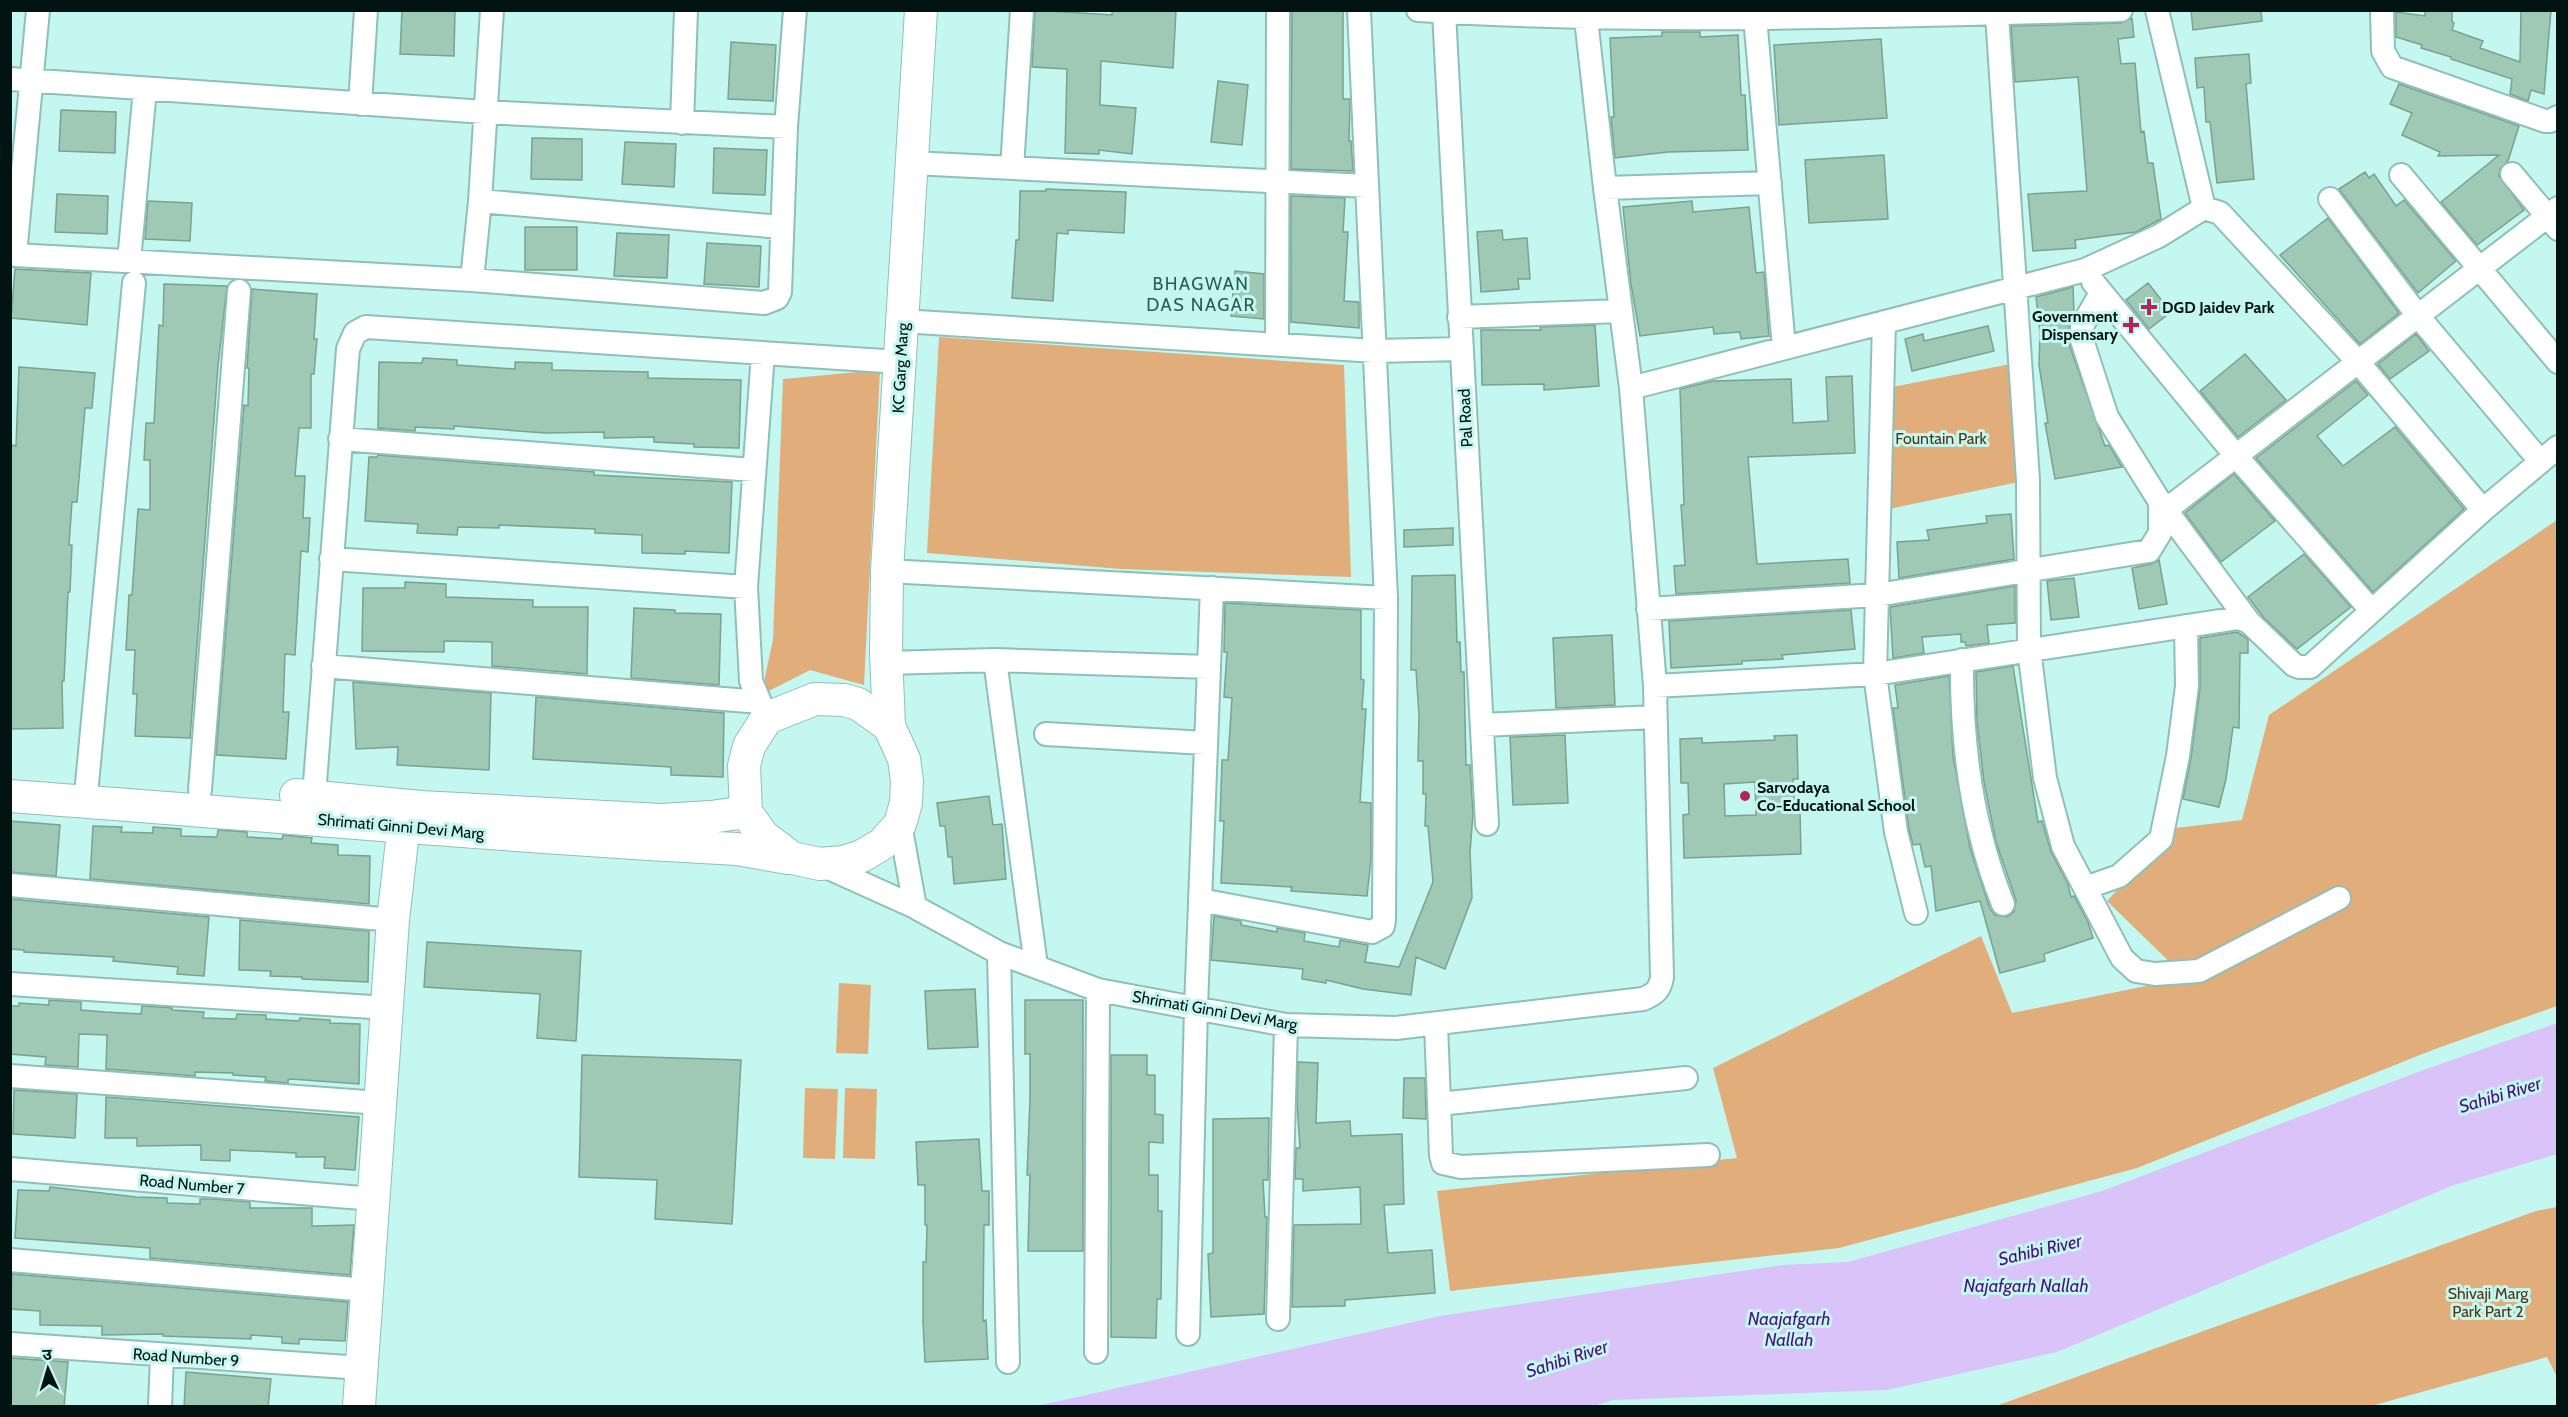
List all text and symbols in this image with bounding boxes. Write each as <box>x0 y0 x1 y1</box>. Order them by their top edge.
district label: BHAGWAN DAS NAGAR <box>1146 273 1256 316</box>
marker: DGD Jaidev Park <box>2140 298 2158 316</box>
place label: DGD Jaidev Park <box>2162 298 2275 317</box>
place label: Government Dispensary <box>2032 307 2118 344</box>
marker: Government Dispensary <box>2122 316 2140 334</box>
street label: KC Garg Marg <box>889 321 912 414</box>
street label: Pal Road <box>1454 388 1477 448</box>
park label: Fountain Park <box>1895 429 1988 448</box>
place label: Sarvodaya Co-Educational School <box>1757 778 1915 815</box>
marker: Sarvodaya Co-Educational School <box>1738 789 1752 803</box>
street label: Shrimati Ginni Devi Marg <box>317 810 486 843</box>
street label: Shrimati Ginni Devi Marg <box>1131 987 1300 1035</box>
water label: Sahibi River <box>2456 1072 2545 1118</box>
street label: Road Number 7 <box>139 1170 245 1199</box>
water label: Sahibi River <box>1996 1229 2085 1270</box>
water label: Najafgarh Nallah <box>1963 1275 2089 1297</box>
park label: Shivaji Marg Park Part 2 <box>2448 1284 2529 1321</box>
water label: Naajafgarh Nallah <box>1748 1308 1830 1351</box>
water label: Sahibi River <box>1523 1335 1612 1383</box>
north arrow <box>18 1339 78 1399</box>
street label: Road Number 9 <box>132 1344 240 1371</box>
text: उ <box>42 1345 53 1364</box>

